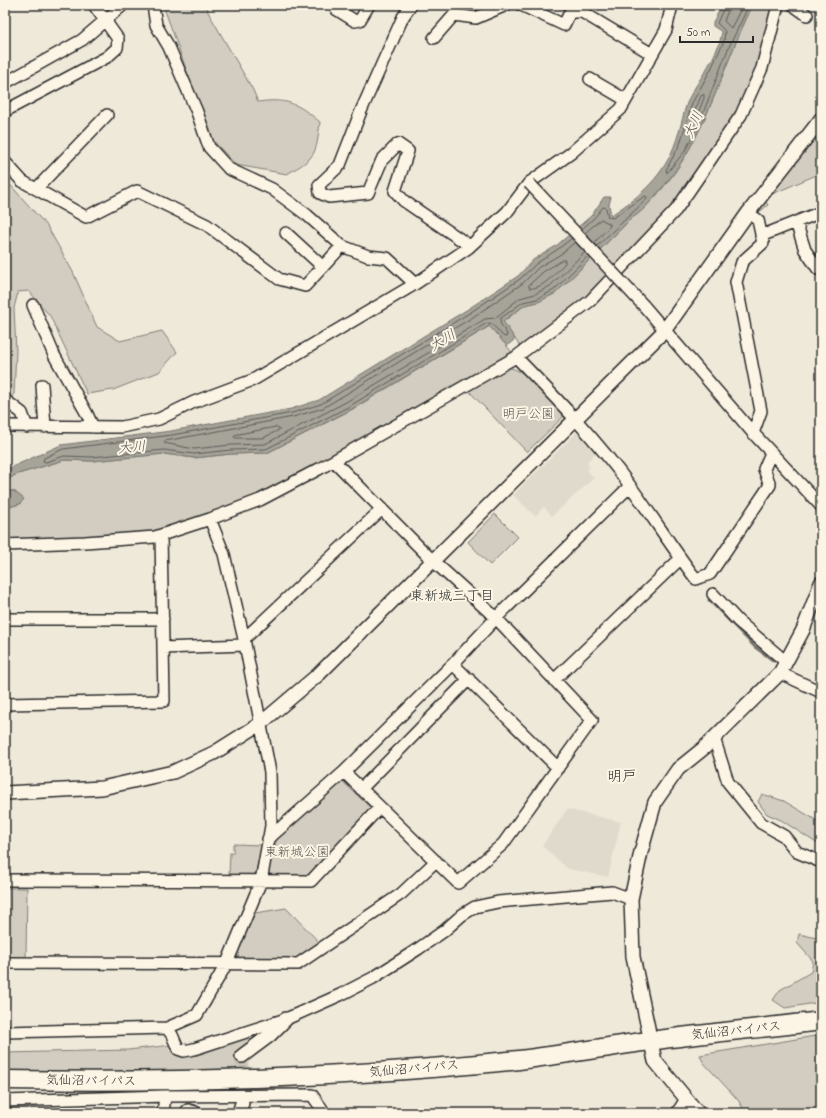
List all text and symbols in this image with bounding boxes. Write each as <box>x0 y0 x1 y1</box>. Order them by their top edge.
scale bar <box>680 18 753 44</box>
text: 50 m <box>686 24 710 42</box>
water label: 大川 <box>679 108 709 142</box>
water label: 大川 <box>426 325 460 357</box>
park label: 明戸公園 <box>502 405 554 424</box>
water label: 大川 <box>117 436 147 460</box>
district label: 東新城三丁目 <box>410 586 494 607</box>
district label: 明戸 <box>607 766 637 788</box>
park label: 東新城公園 <box>264 843 330 862</box>
street label: 気仙沼バイパス <box>690 1017 782 1045</box>
street label: 気仙沼バイパス <box>368 1056 460 1082</box>
street label: 気仙沼バイパス <box>45 1071 137 1091</box>

